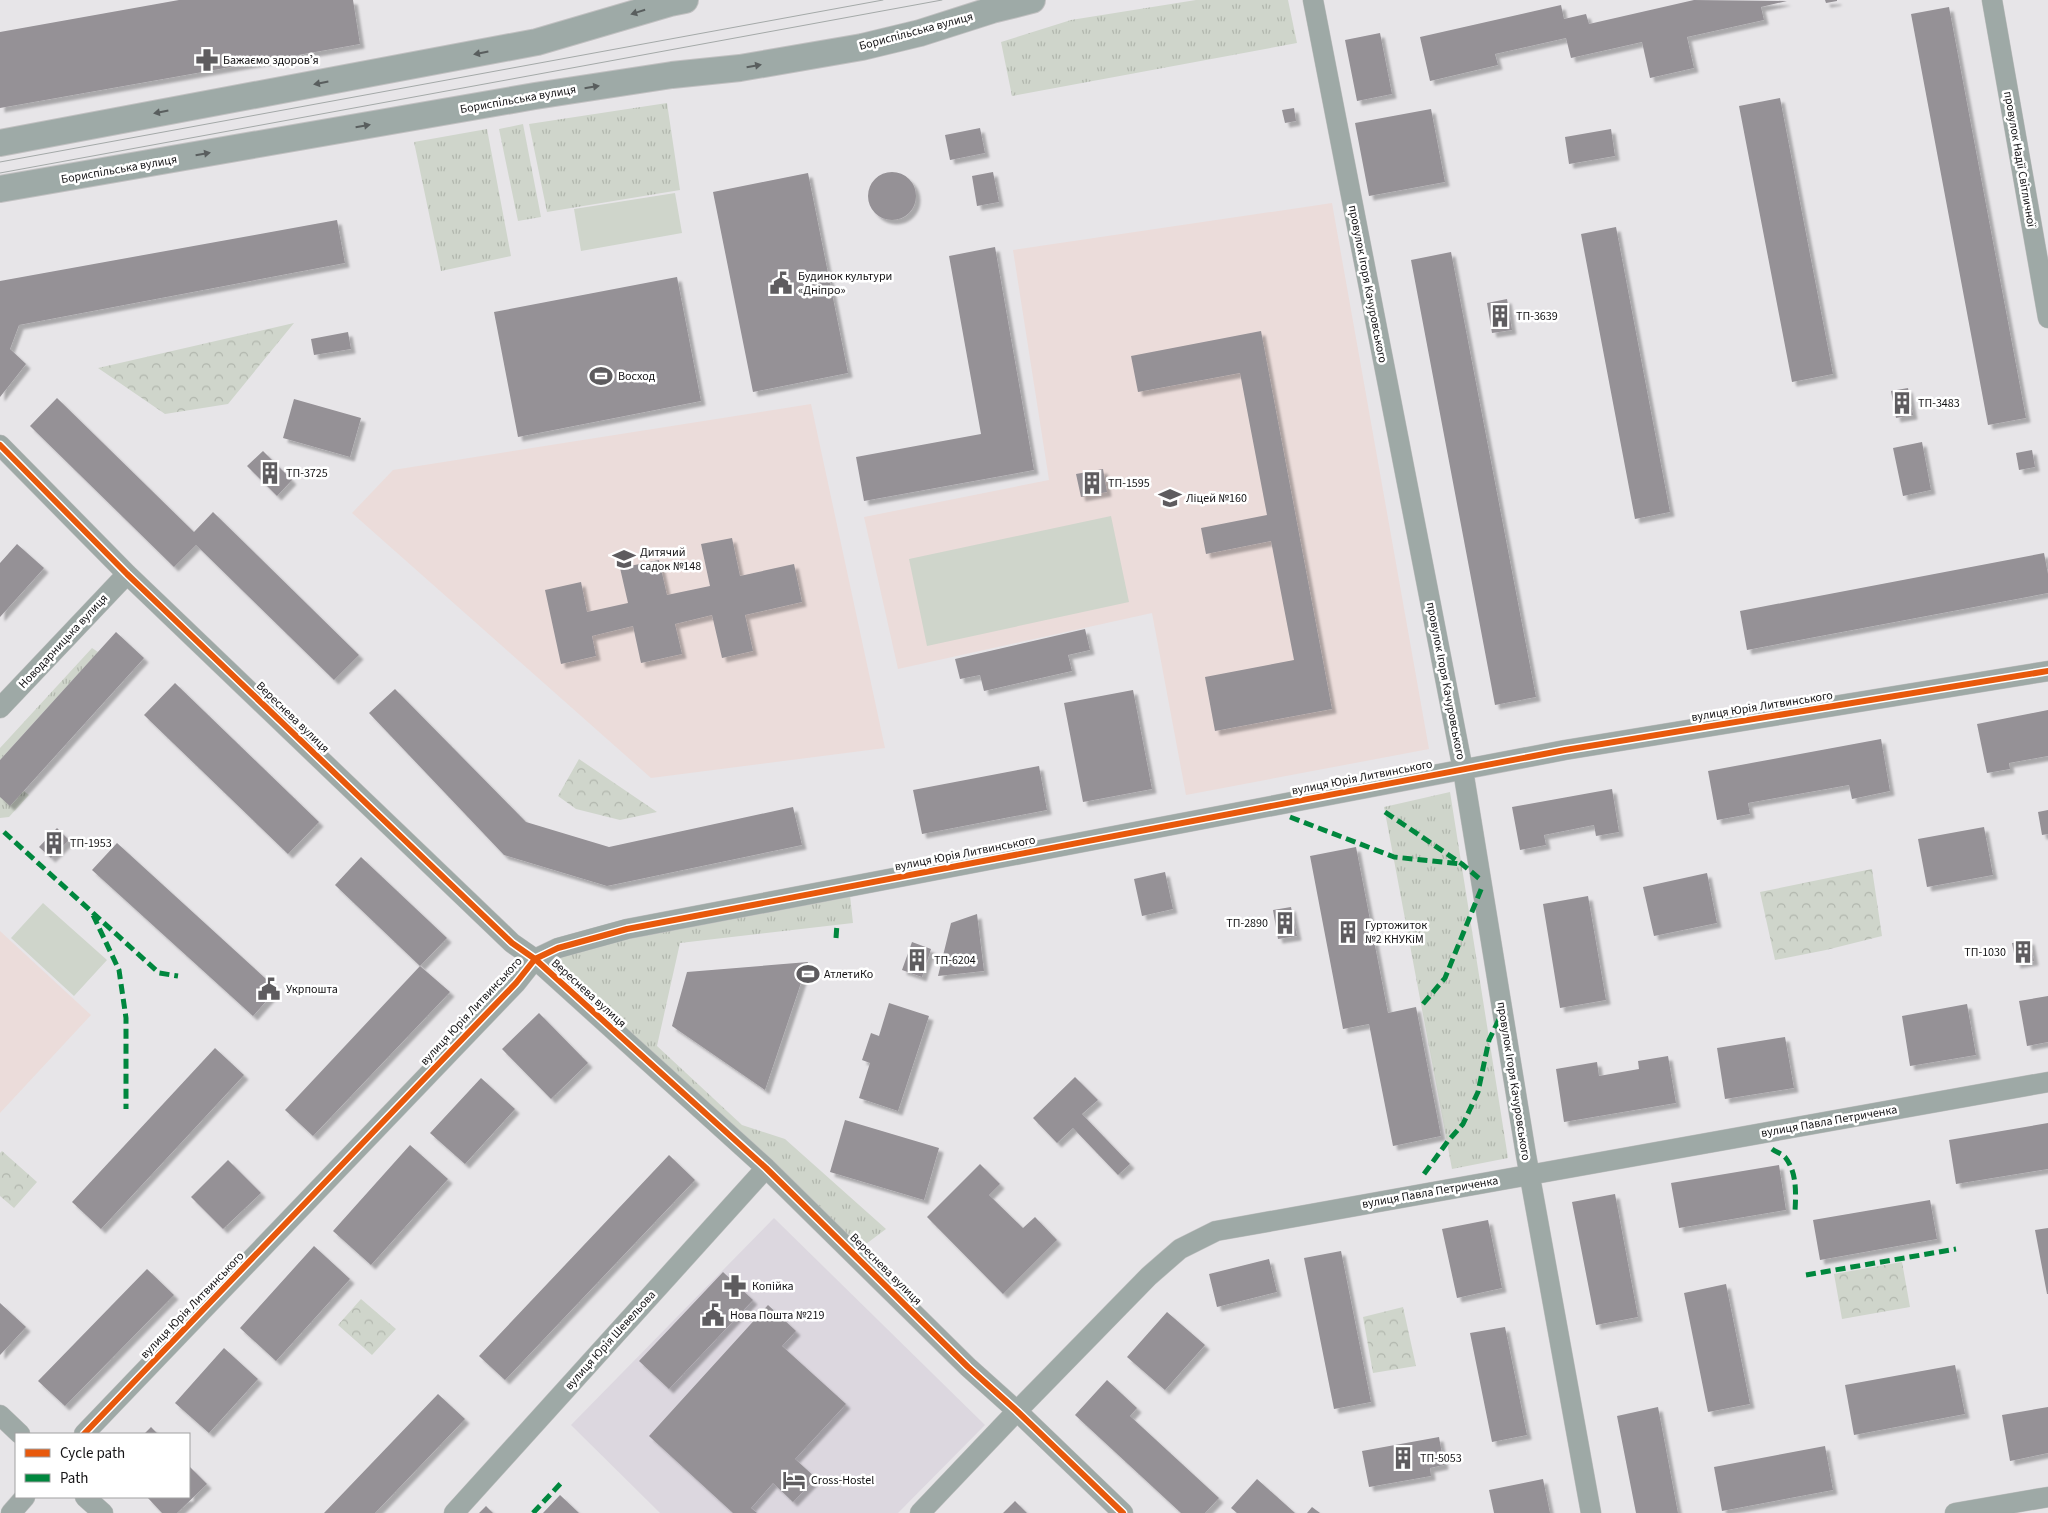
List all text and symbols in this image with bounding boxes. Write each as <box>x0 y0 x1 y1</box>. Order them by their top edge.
street label: Бориспільська вулиця <box>857 8 975 55</box>
one-way arrow <box>630 9 645 17</box>
pharmacy icon: Бажаємо здоровʼя <box>194 47 220 73</box>
one-way arrow <box>472 49 488 57</box>
place label: Бажаємо здоровʼя <box>223 52 319 69</box>
one-way arrow <box>746 62 762 70</box>
one-way arrow <box>313 79 329 87</box>
street label: Бориспільська вулиця <box>459 81 577 118</box>
one-way arrow <box>585 82 601 90</box>
street label: провулок Надії Світличної <box>1999 90 2040 229</box>
one-way arrow <box>153 109 169 117</box>
one-way arrow <box>356 121 372 129</box>
one-way arrow <box>196 149 212 157</box>
street label: Бориспільська вулиця <box>60 151 178 188</box>
street label: провулок Ігоря Качуровського <box>1344 204 1391 364</box>
place label: Будинок культури «Дніпро» <box>798 268 892 299</box>
public building icon: Будинок культури «Дніпро» <box>768 270 794 296</box>
building icon: ТП-3639 <box>1487 303 1513 329</box>
place label: ТП-3639 <box>1516 308 1558 325</box>
sports icon: Восход <box>588 363 614 389</box>
place label: Восход <box>618 368 656 385</box>
building icon: ТП-3483 <box>1889 390 1915 416</box>
place label: ТП-3483 <box>1918 395 1960 412</box>
building icon: ТП-3725 <box>257 460 283 486</box>
place label: ТП-3725 <box>286 465 328 482</box>
building icon: ТП-1595 <box>1079 470 1105 496</box>
place label: ТП-1595 <box>1108 475 1150 492</box>
school or university icon: Ліцей №160 <box>1157 485 1183 511</box>
place label: Ліцей №160 <box>1186 490 1247 507</box>
place label: Дитячий садок №148 <box>640 544 701 575</box>
school or university icon: Дитячий садок №148 <box>611 546 637 572</box>
street label: Новодарницька вулиця <box>15 590 112 693</box>
street label: провулок Ігоря Качуровського <box>1422 601 1469 761</box>
street label: Вереснева вулиця <box>252 678 333 757</box>
street label: вулиця Юрія Литвинського <box>1690 687 1834 726</box>
street label: вулиця Юрія Литвинського <box>1290 755 1434 799</box>
building icon: ТП-1953 <box>41 830 67 856</box>
street label: вулиця Юрія Литвинського <box>893 831 1037 875</box>
place label: ТП-1953 <box>70 835 112 852</box>
building icon: ТП-2890 <box>1272 910 1298 936</box>
place label: ТП-2890 <box>1226 915 1268 932</box>
place label: Гуртожиток №2 КНУКіМ <box>1365 917 1427 948</box>
building icon: Гуртожиток №2 КНУКіМ <box>1335 919 1361 945</box>
building icon: ТП-1030 <box>2010 939 2036 965</box>
place label: ТП-1030 <box>1964 944 2006 961</box>
building icon: ТП-6204 <box>904 947 930 973</box>
place label: ТП-6204 <box>934 952 976 969</box>
street label: вулиця Юрія Литвинського <box>416 953 526 1069</box>
street label: Вереснева вулиця <box>547 955 630 1032</box>
sports icon: АтлетиКо <box>795 961 821 987</box>
place label: АтлетиКо <box>824 966 873 983</box>
public building icon: Укрпошта <box>256 976 282 1002</box>
place label: Укрпошта <box>286 981 338 998</box>
street label: провулок Ігоря Качуровського <box>1493 1001 1534 1162</box>
street label: вулиця Павла Петриченка <box>1760 1101 1898 1142</box>
street label: вулиця Павла Петриченка <box>1361 1172 1499 1213</box>
street label: Вереснева вулиця <box>846 1229 926 1309</box>
street label: вулиця Юрія Литвинського <box>137 1248 248 1363</box>
pharmacy icon: Копійка <box>722 1273 748 1299</box>
place label: Копійка <box>752 1278 794 1295</box>
street label: вулиця Юрія Шевельова <box>561 1287 660 1394</box>
public building icon: Нова Пошта №219 <box>700 1302 726 1328</box>
place label: Нова Пошта №219 <box>730 1307 824 1324</box>
legend <box>15 1433 190 1498</box>
text: Cycle path <box>60 1443 125 1464</box>
building icon: ТП-5053 <box>1390 1445 1416 1471</box>
place label: ТП-5053 <box>1420 1450 1462 1467</box>
hotel icon: Cross-Hostel <box>781 1467 807 1493</box>
text: Path <box>60 1468 88 1489</box>
place label: Cross-Hostel <box>811 1472 874 1489</box>

